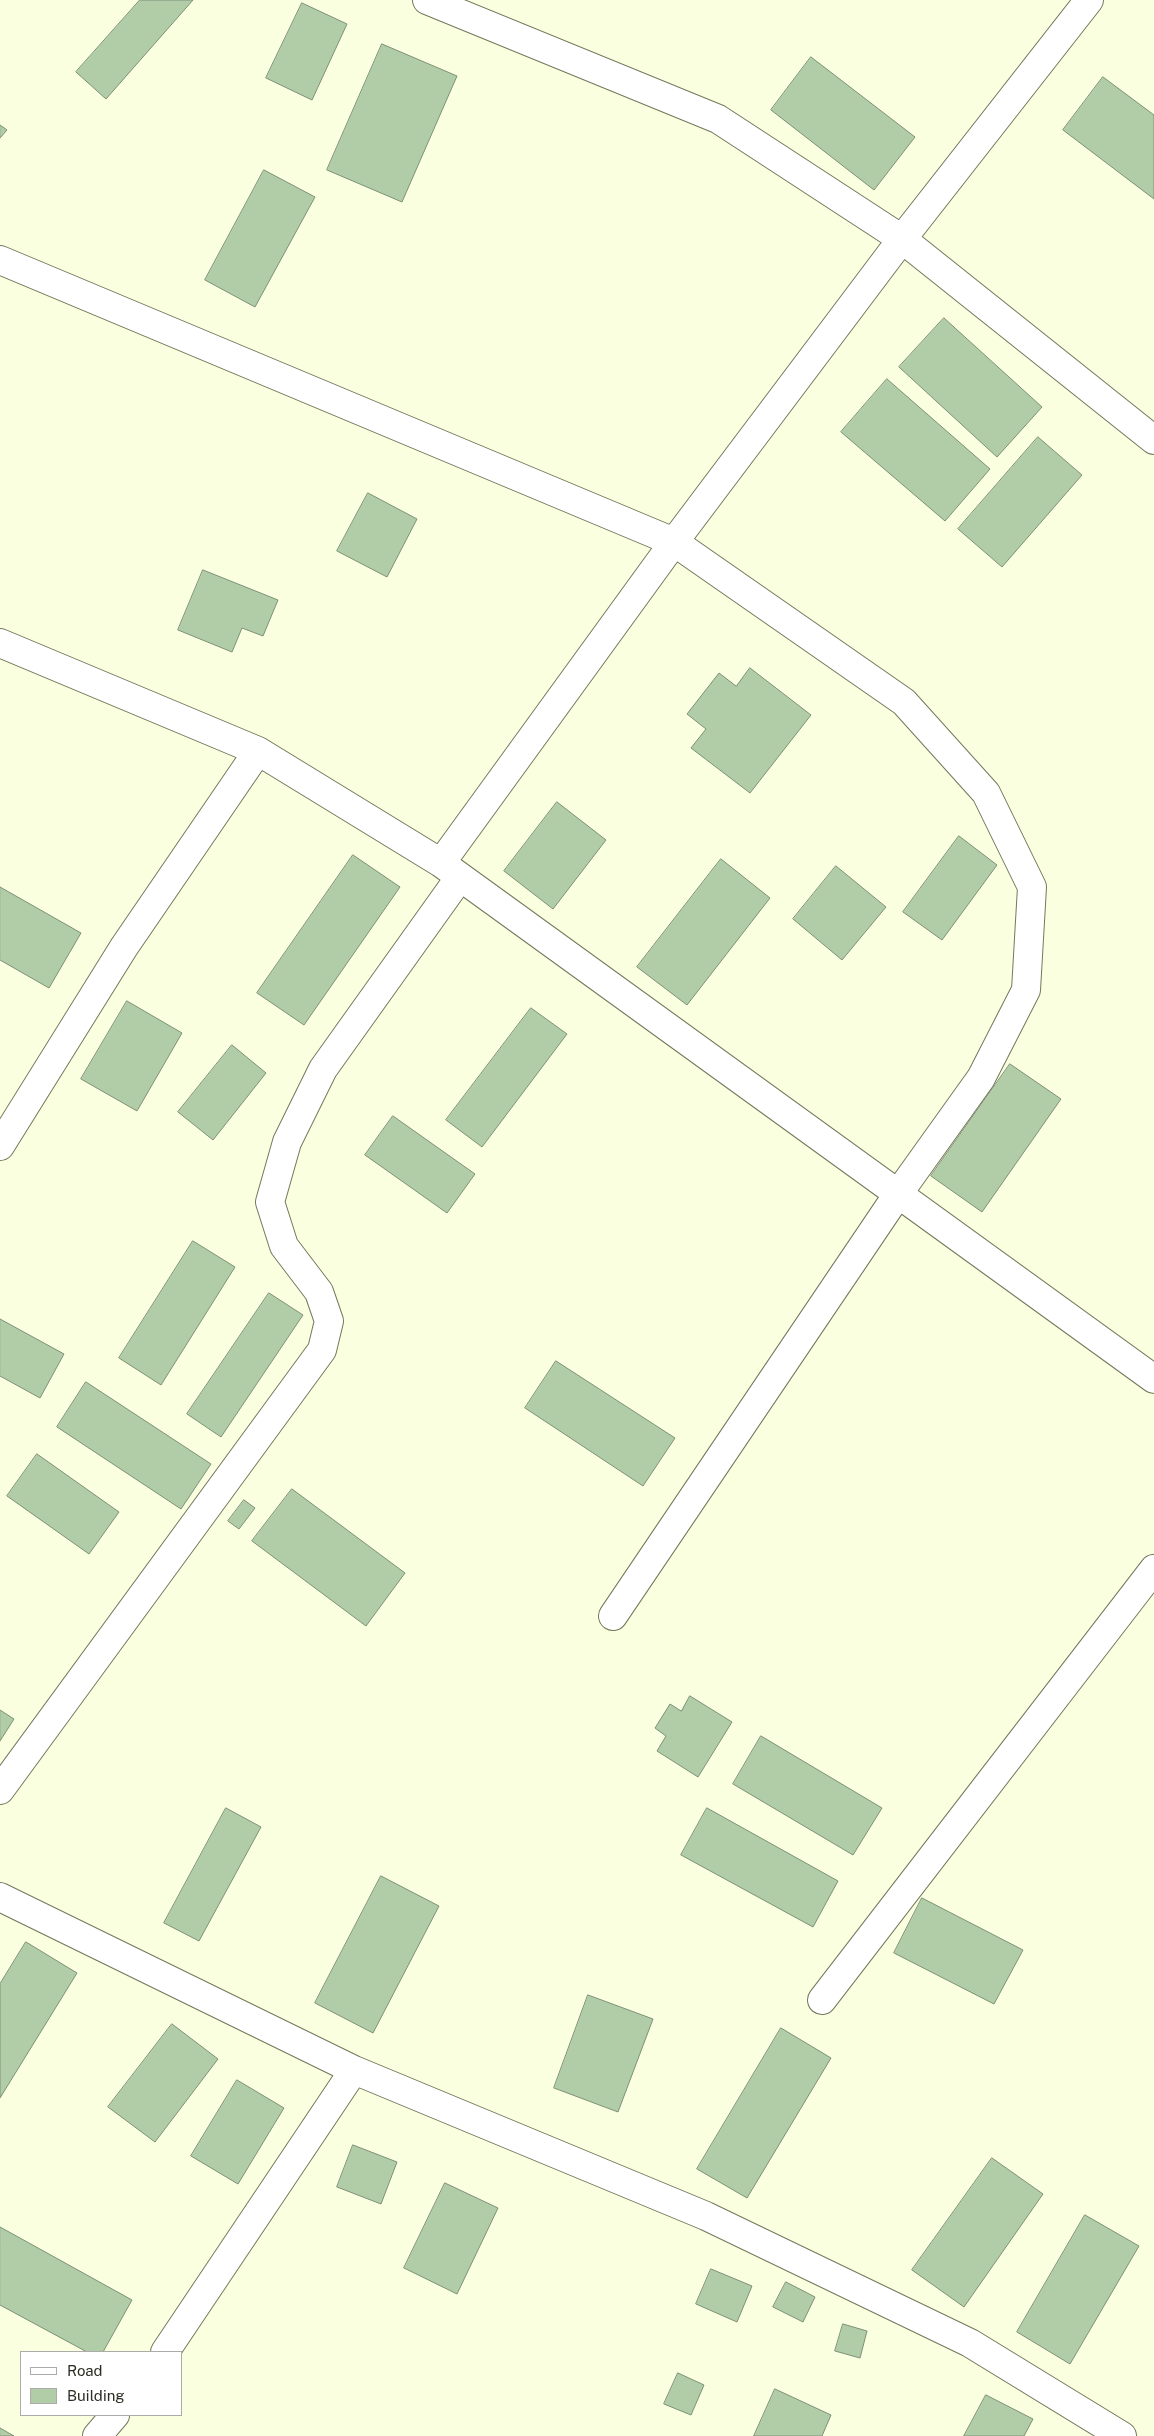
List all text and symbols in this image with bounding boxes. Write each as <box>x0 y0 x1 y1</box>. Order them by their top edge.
legend <box>20 2351 182 2416</box>
text: Road <box>67 2362 103 2379</box>
text: Building <box>67 2387 125 2404</box>

